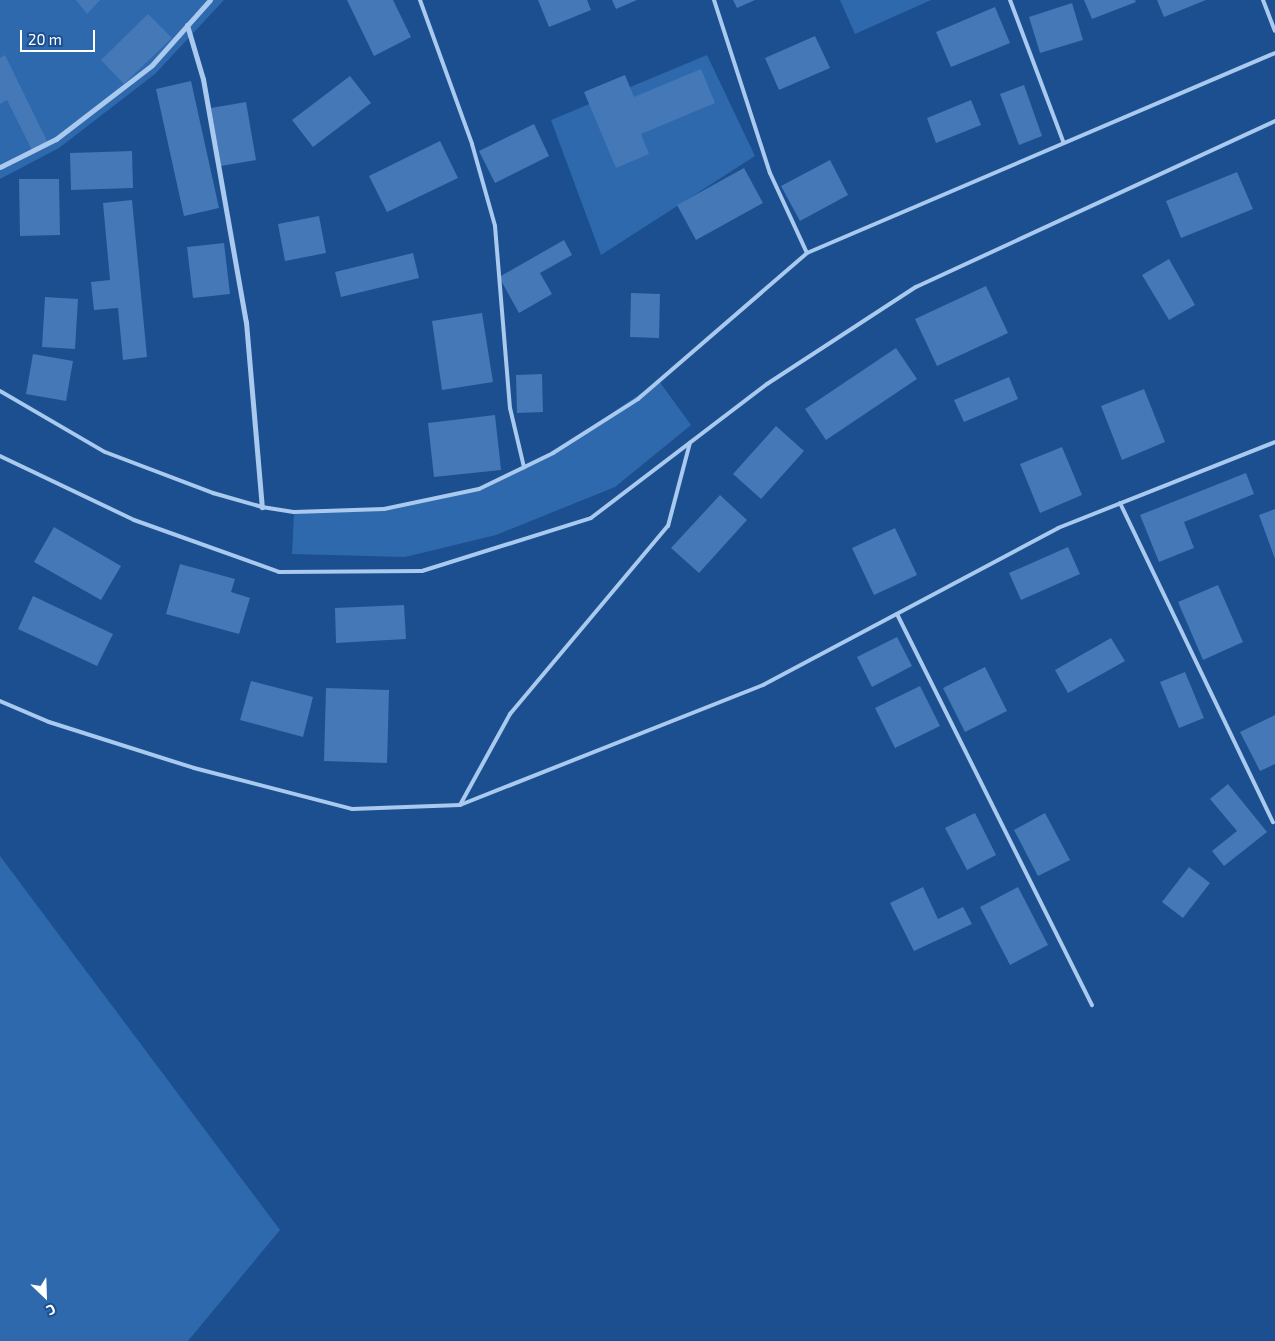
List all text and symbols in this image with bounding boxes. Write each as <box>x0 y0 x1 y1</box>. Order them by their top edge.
scale bar <box>22 20 98 52</box>
text: 20 m <box>28 30 62 48</box>
north arrow <box>20 1271 70 1321</box>
text: С <box>44 1301 59 1320</box>

